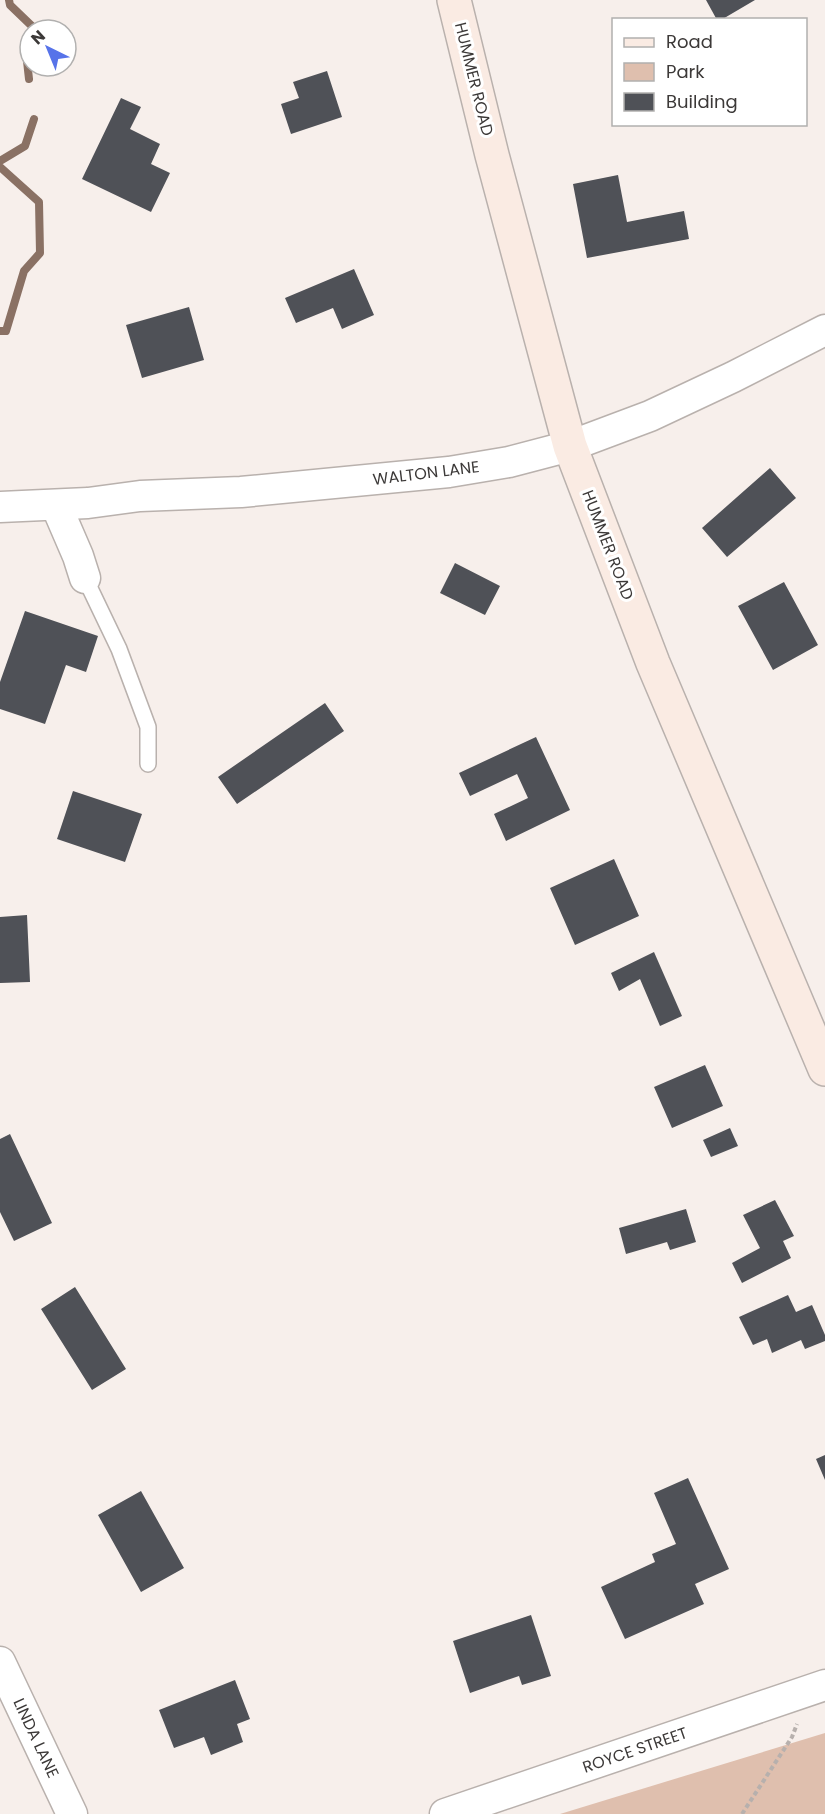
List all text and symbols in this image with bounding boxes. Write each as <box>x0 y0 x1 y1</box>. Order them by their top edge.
north arrow <box>18 18 78 78</box>
legend <box>612 18 807 126</box>
street label: HUMMER ROAD <box>449 20 499 138</box>
text: N <box>26 25 50 50</box>
text: Road <box>666 29 713 54</box>
text: Park <box>666 59 705 84</box>
text: Building <box>666 89 738 114</box>
street label: WALTON LANE <box>371 455 481 491</box>
street label: HUMMER ROAD <box>576 487 640 603</box>
street label: LINDA LANE <box>7 1694 65 1782</box>
street label: ROYCE STREET <box>580 1721 691 1779</box>

